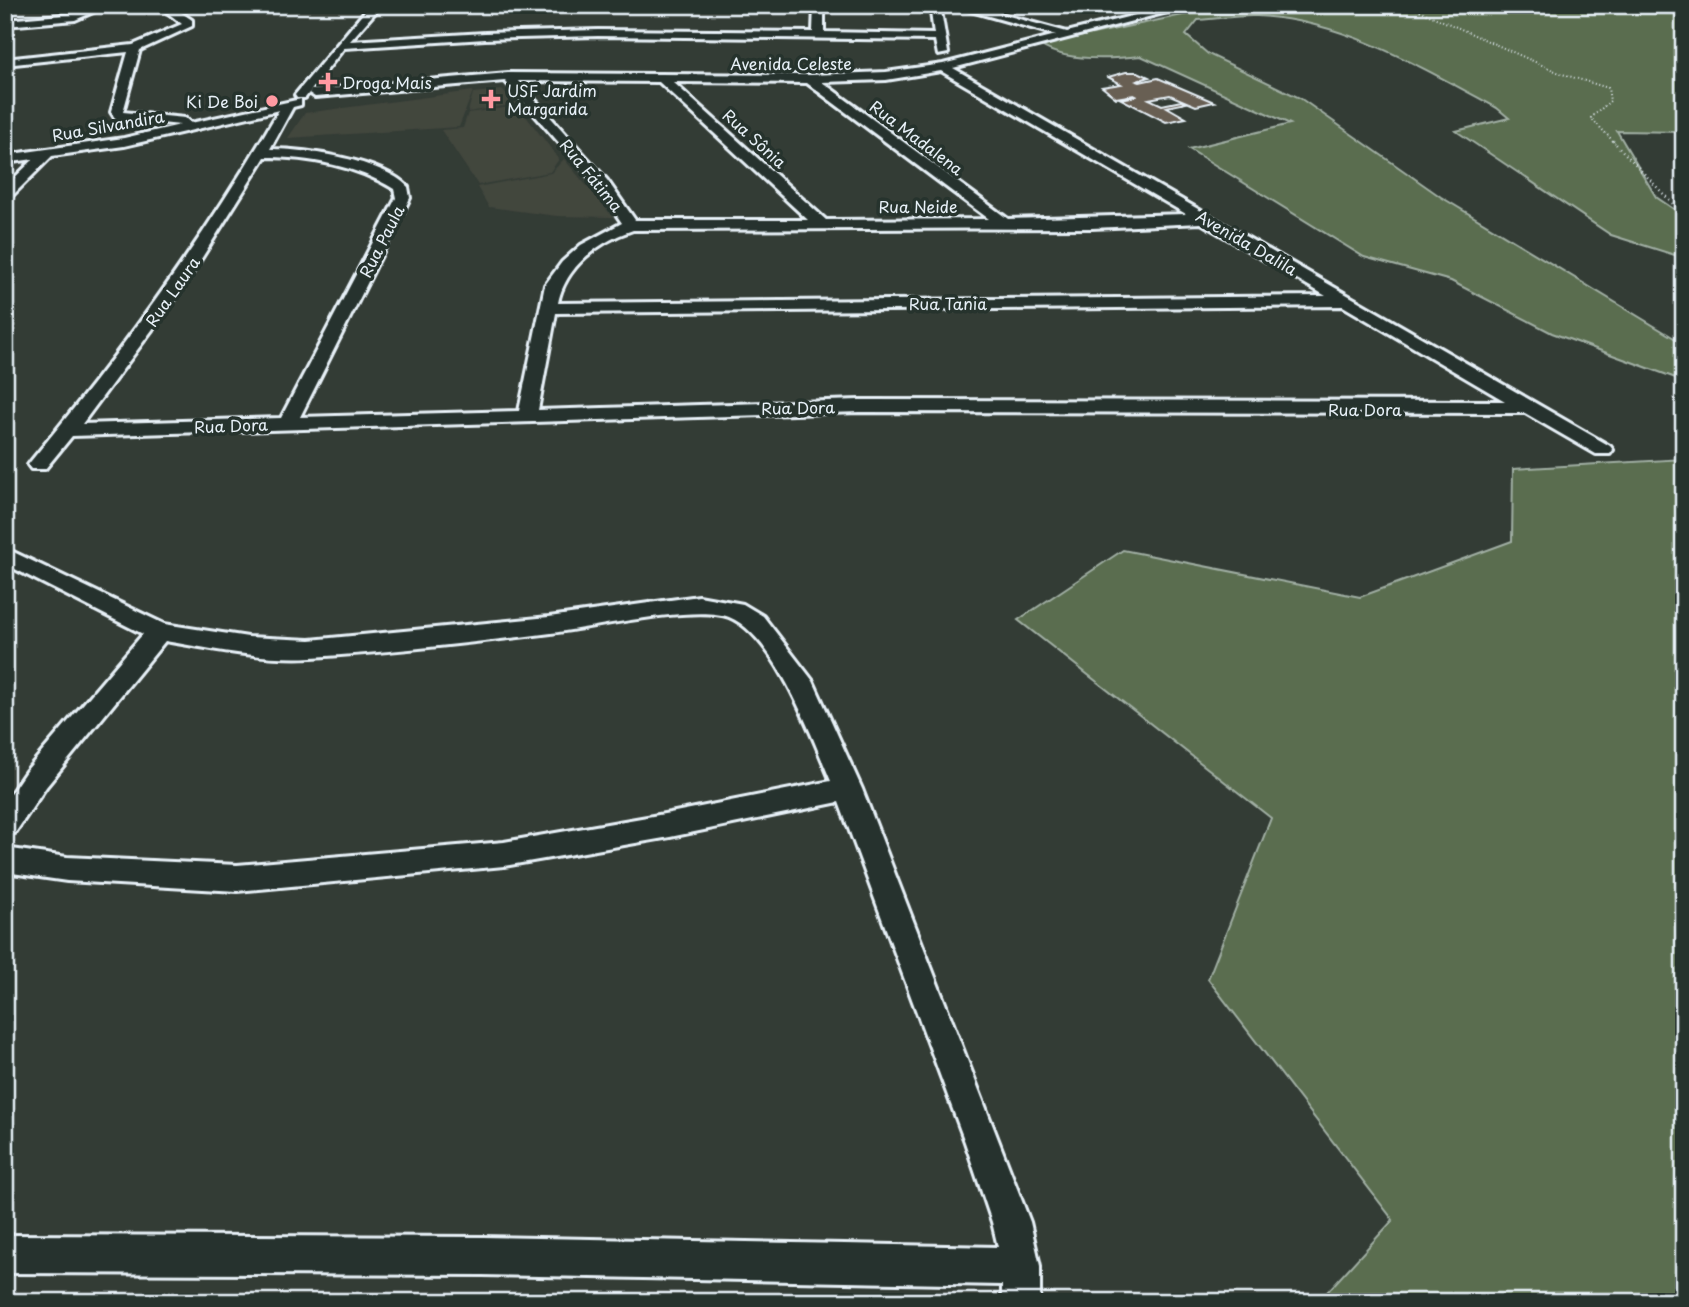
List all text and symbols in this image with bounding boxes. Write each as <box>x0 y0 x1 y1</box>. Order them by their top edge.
street label: Avenida Celeste <box>730 51 852 75</box>
place label: Droga Mais <box>342 70 432 94</box>
marker: Droga Mais <box>320 74 336 90</box>
place label: USF Jardim Margarida <box>507 78 597 120</box>
place label: Ki De Boi <box>186 89 258 113</box>
marker: USF Jardim Margarida <box>481 89 501 109</box>
marker: Ki De Boi <box>264 93 280 109</box>
street label: Rua Madalena <box>865 94 969 180</box>
street label: Rua Silvandira <box>50 103 166 147</box>
street label: Rua Sônia <box>718 103 792 173</box>
street label: Rua Fátima <box>555 133 629 217</box>
street label: Rua Neide <box>879 194 957 218</box>
street label: Rua Paula <box>353 201 409 281</box>
street label: Avenida Dalila <box>1192 203 1302 281</box>
street label: Rua Laura <box>139 251 205 331</box>
street label: Rua Tania <box>909 291 987 315</box>
street label: Rua Dora <box>761 394 835 420</box>
street label: Rua Dora <box>1328 397 1402 421</box>
street label: Rua Dora <box>194 412 268 438</box>

